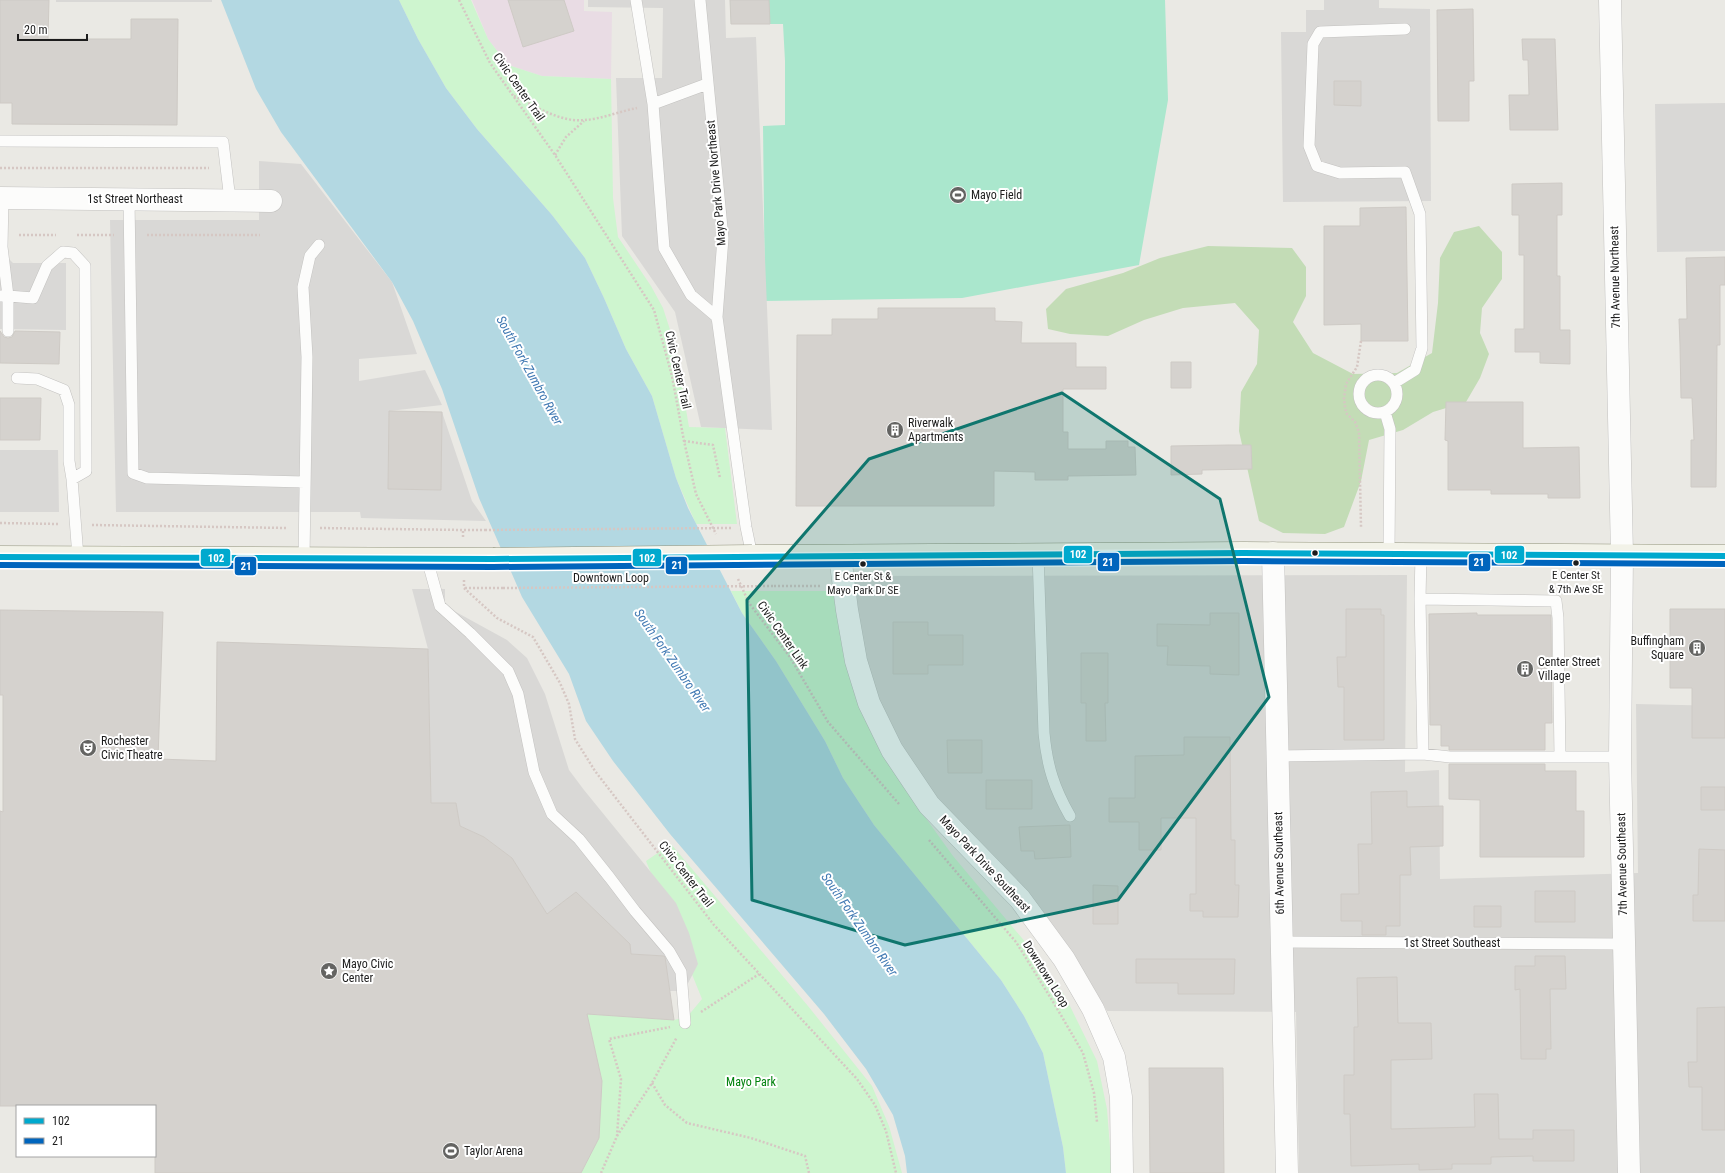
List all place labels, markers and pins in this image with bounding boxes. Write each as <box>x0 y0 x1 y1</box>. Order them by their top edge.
sports icon: Mayo Field <box>948 185 968 205</box>
place label: Mayo Field <box>971 188 1022 202</box>
place label: Riverwalk Apartments <box>908 416 964 444</box>
building icon: Riverwalk Apartments <box>885 420 905 440</box>
unlabelled marker <box>1310 548 1320 558</box>
marker: E Center St & 7th Ave SE <box>1571 558 1581 568</box>
marker: E Center St & Mayo Park Dr SE <box>858 559 868 569</box>
place label: E Center St & 7th Ave SE <box>1549 569 1604 596</box>
place label: E Center St & Mayo Park Dr SE <box>827 570 899 597</box>
place label: Buffingham Square <box>1630 634 1684 662</box>
building icon: Buffingham Square <box>1687 638 1707 658</box>
place label: Center Street Village <box>1538 655 1600 683</box>
building icon: Center Street Village <box>1515 659 1535 679</box>
place label: Rochester Civic Theatre <box>101 734 163 762</box>
theatre icon: Rochester Civic Theatre <box>78 738 98 758</box>
place label: Mayo Civic Center <box>342 957 394 985</box>
place icon: Mayo Civic Center <box>319 961 339 981</box>
sports icon: Taylor Arena <box>441 1141 461 1161</box>
place label: Taylor Arena <box>464 1144 523 1158</box>

